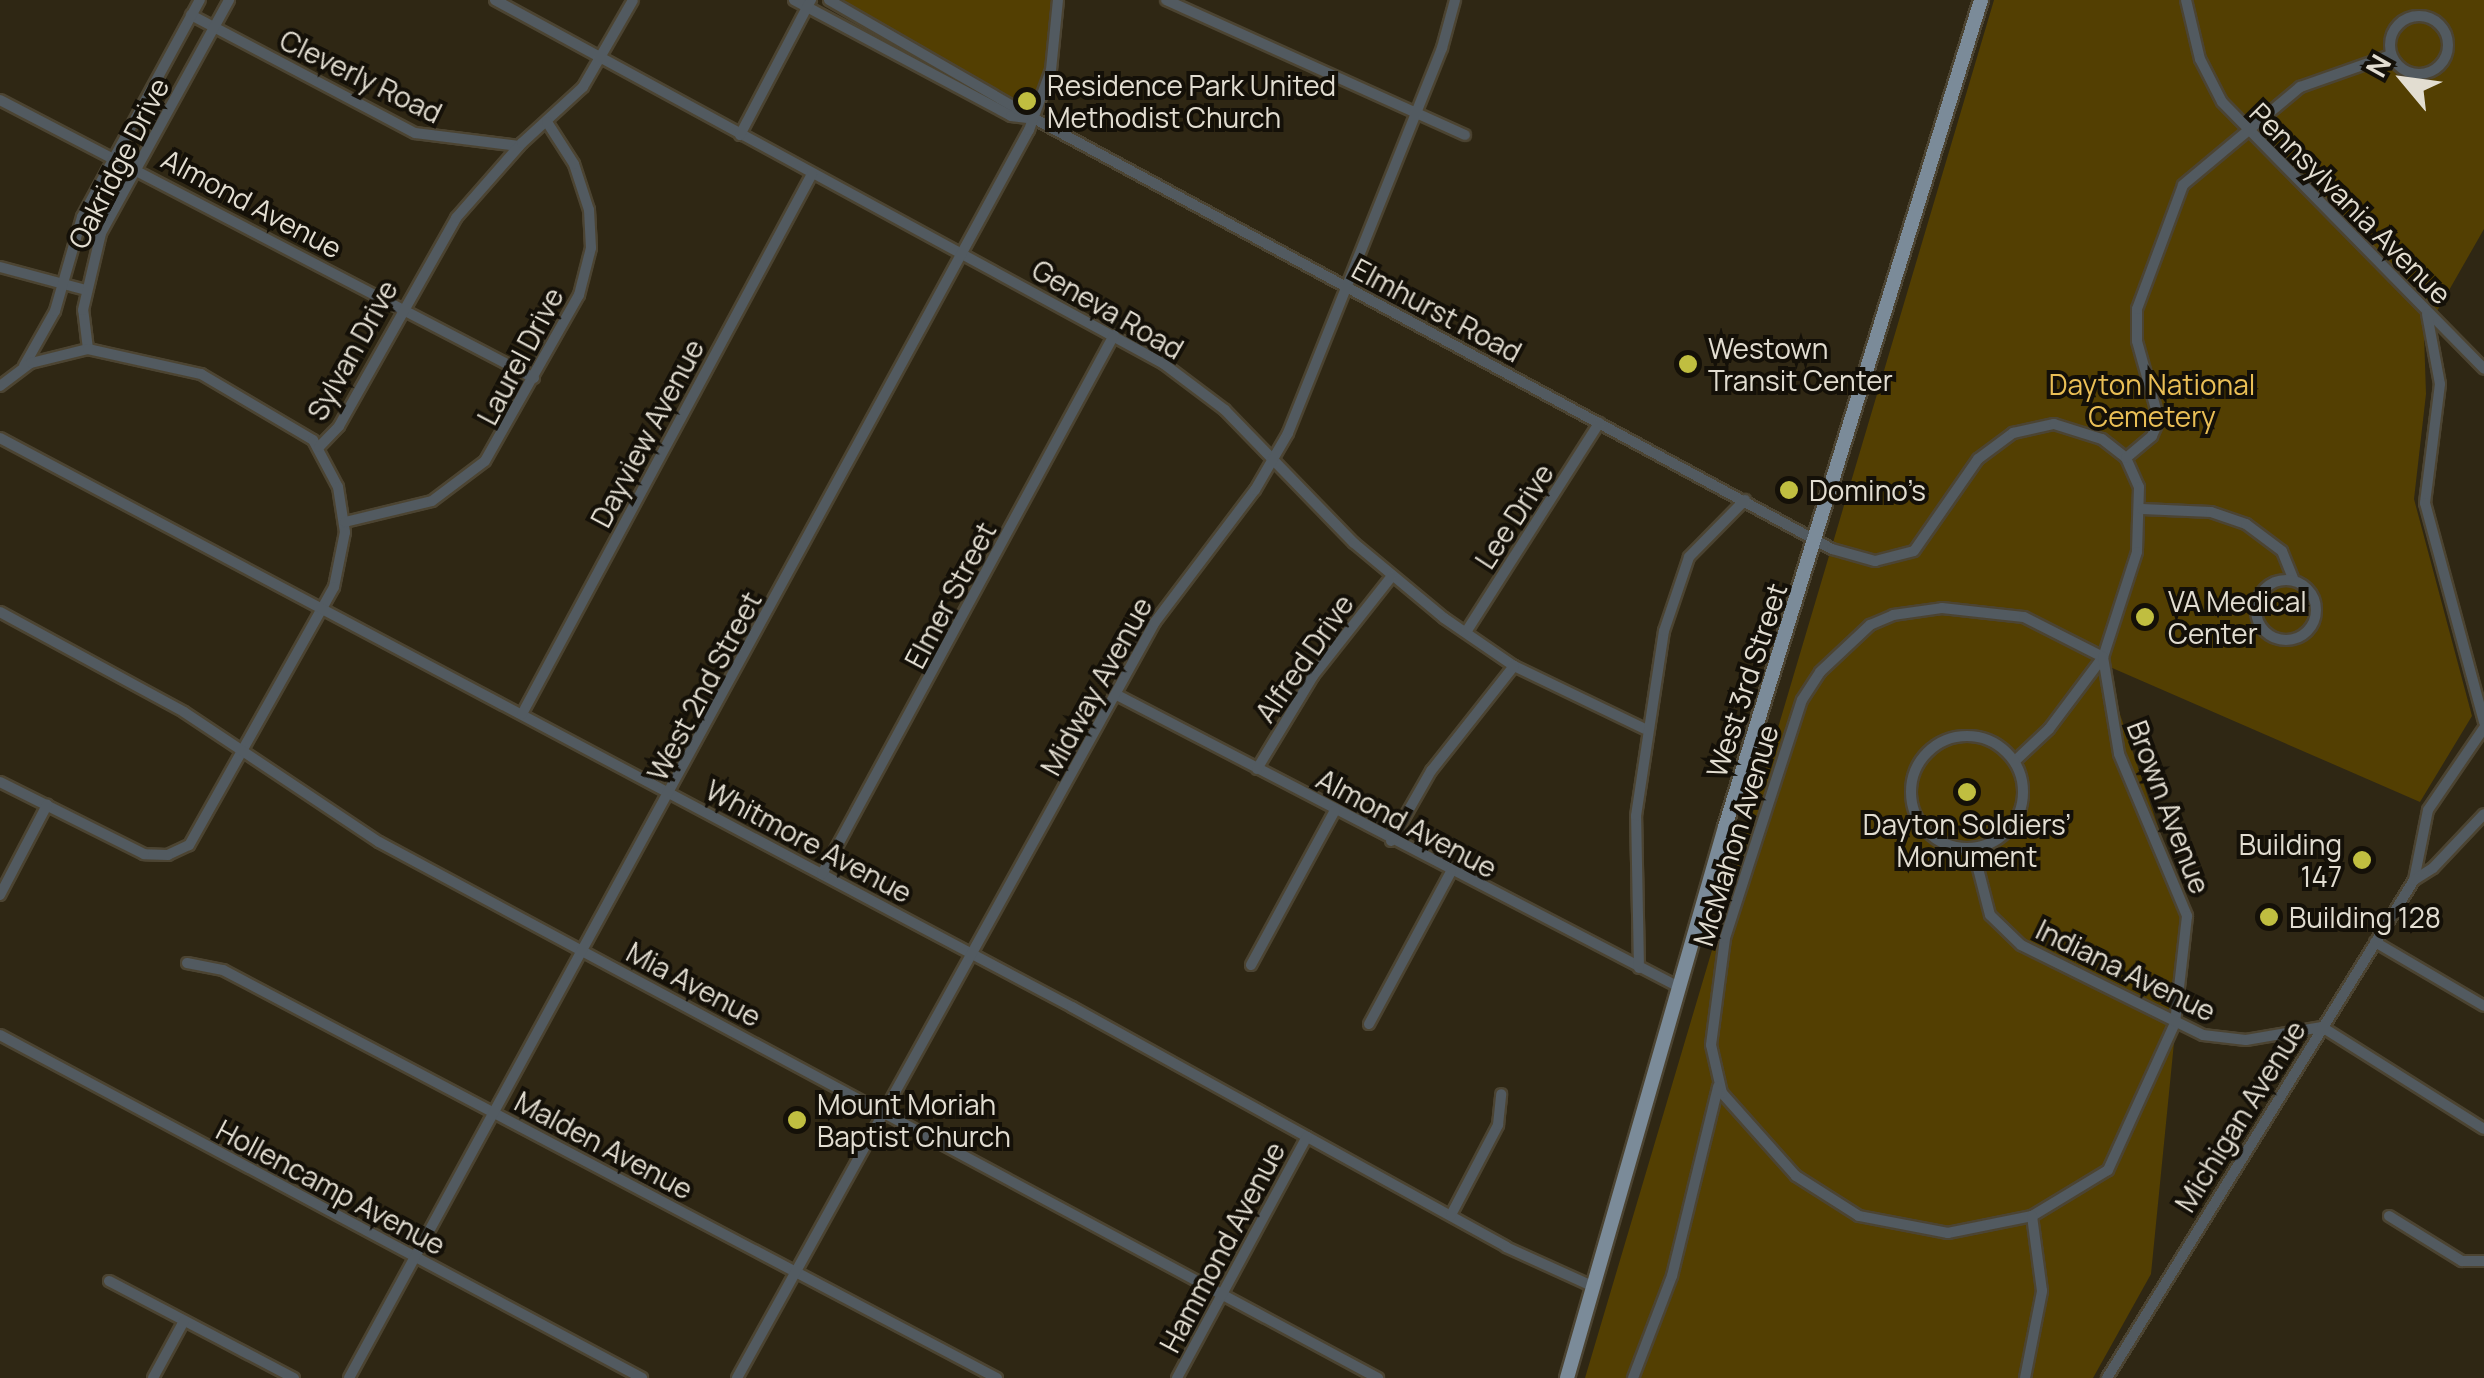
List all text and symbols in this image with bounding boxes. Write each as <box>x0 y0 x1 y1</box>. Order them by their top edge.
street label: Cleverly Road <box>275 22 447 130</box>
north arrow <box>2354 30 2454 130</box>
text: N <box>2356 47 2399 83</box>
place label: Residence Park United Methodist Church <box>1047 68 1336 134</box>
street label: Oakridge Drive <box>61 72 175 254</box>
marker: Residence Park United Methodist Church <box>1016 90 1038 112</box>
street label: Pennsylvania Avenue <box>2243 95 2459 311</box>
street label: Almond Avenue <box>156 141 348 265</box>
street label: Elmhurst Road <box>1347 251 1527 369</box>
street label: Geneva Road <box>1026 252 1190 366</box>
street label: Sylvan Drive <box>300 274 404 426</box>
street label: Laurel Drive <box>470 282 570 430</box>
place label: Westown Transit Center <box>1708 331 1893 397</box>
street label: Dayview Avenue <box>583 333 711 533</box>
marker: Westown Transit Center <box>1677 353 1699 375</box>
park label: Dayton National Cemetery <box>2049 367 2255 433</box>
street label: Lee Drive <box>1468 457 1560 575</box>
place label: Domino’s <box>1809 473 1926 507</box>
marker: Domino’s <box>1778 479 1800 501</box>
street label: Elmer Street <box>898 516 1002 674</box>
street label: West 3rd Street <box>1699 579 1793 781</box>
place label: VA Medical Center <box>2168 584 2307 650</box>
street label: West 2nd Street <box>640 586 768 786</box>
street label: Alfred Drive <box>1248 588 1360 728</box>
street label: Midway Avenue <box>1033 591 1159 781</box>
marker: VA Medical Center <box>2132 604 2158 630</box>
street label: Brown Avenue <box>2121 716 2217 898</box>
street label: McMahon Avenue <box>1685 720 1785 950</box>
street label: Almond Avenue <box>1311 761 1503 885</box>
street label: Whitmore Avenue <box>700 773 918 909</box>
marker: Dayton Soldiers’ Monument <box>1956 781 1978 803</box>
place label: Dayton Soldiers’ Monument <box>1863 807 2071 873</box>
place label: Building 147 <box>2239 827 2342 893</box>
marker: Building 147 <box>2351 849 2373 871</box>
place label: Building 128 <box>2289 900 2441 934</box>
marker: Building 128 <box>2258 906 2280 928</box>
street label: Indiana Avenue <box>2031 912 2221 1028</box>
street label: Mia Avenue <box>621 935 767 1033</box>
street label: Michigan Avenue <box>2168 1014 2312 1218</box>
street label: Malden Avenue <box>509 1084 699 1206</box>
place label: Mount Moriah Baptist Church <box>817 1087 1011 1153</box>
marker: Mount Moriah Baptist Church <box>786 1109 808 1131</box>
street label: Hollencamp Avenue <box>211 1113 451 1261</box>
street label: Hammond Avenue <box>1152 1136 1292 1358</box>

